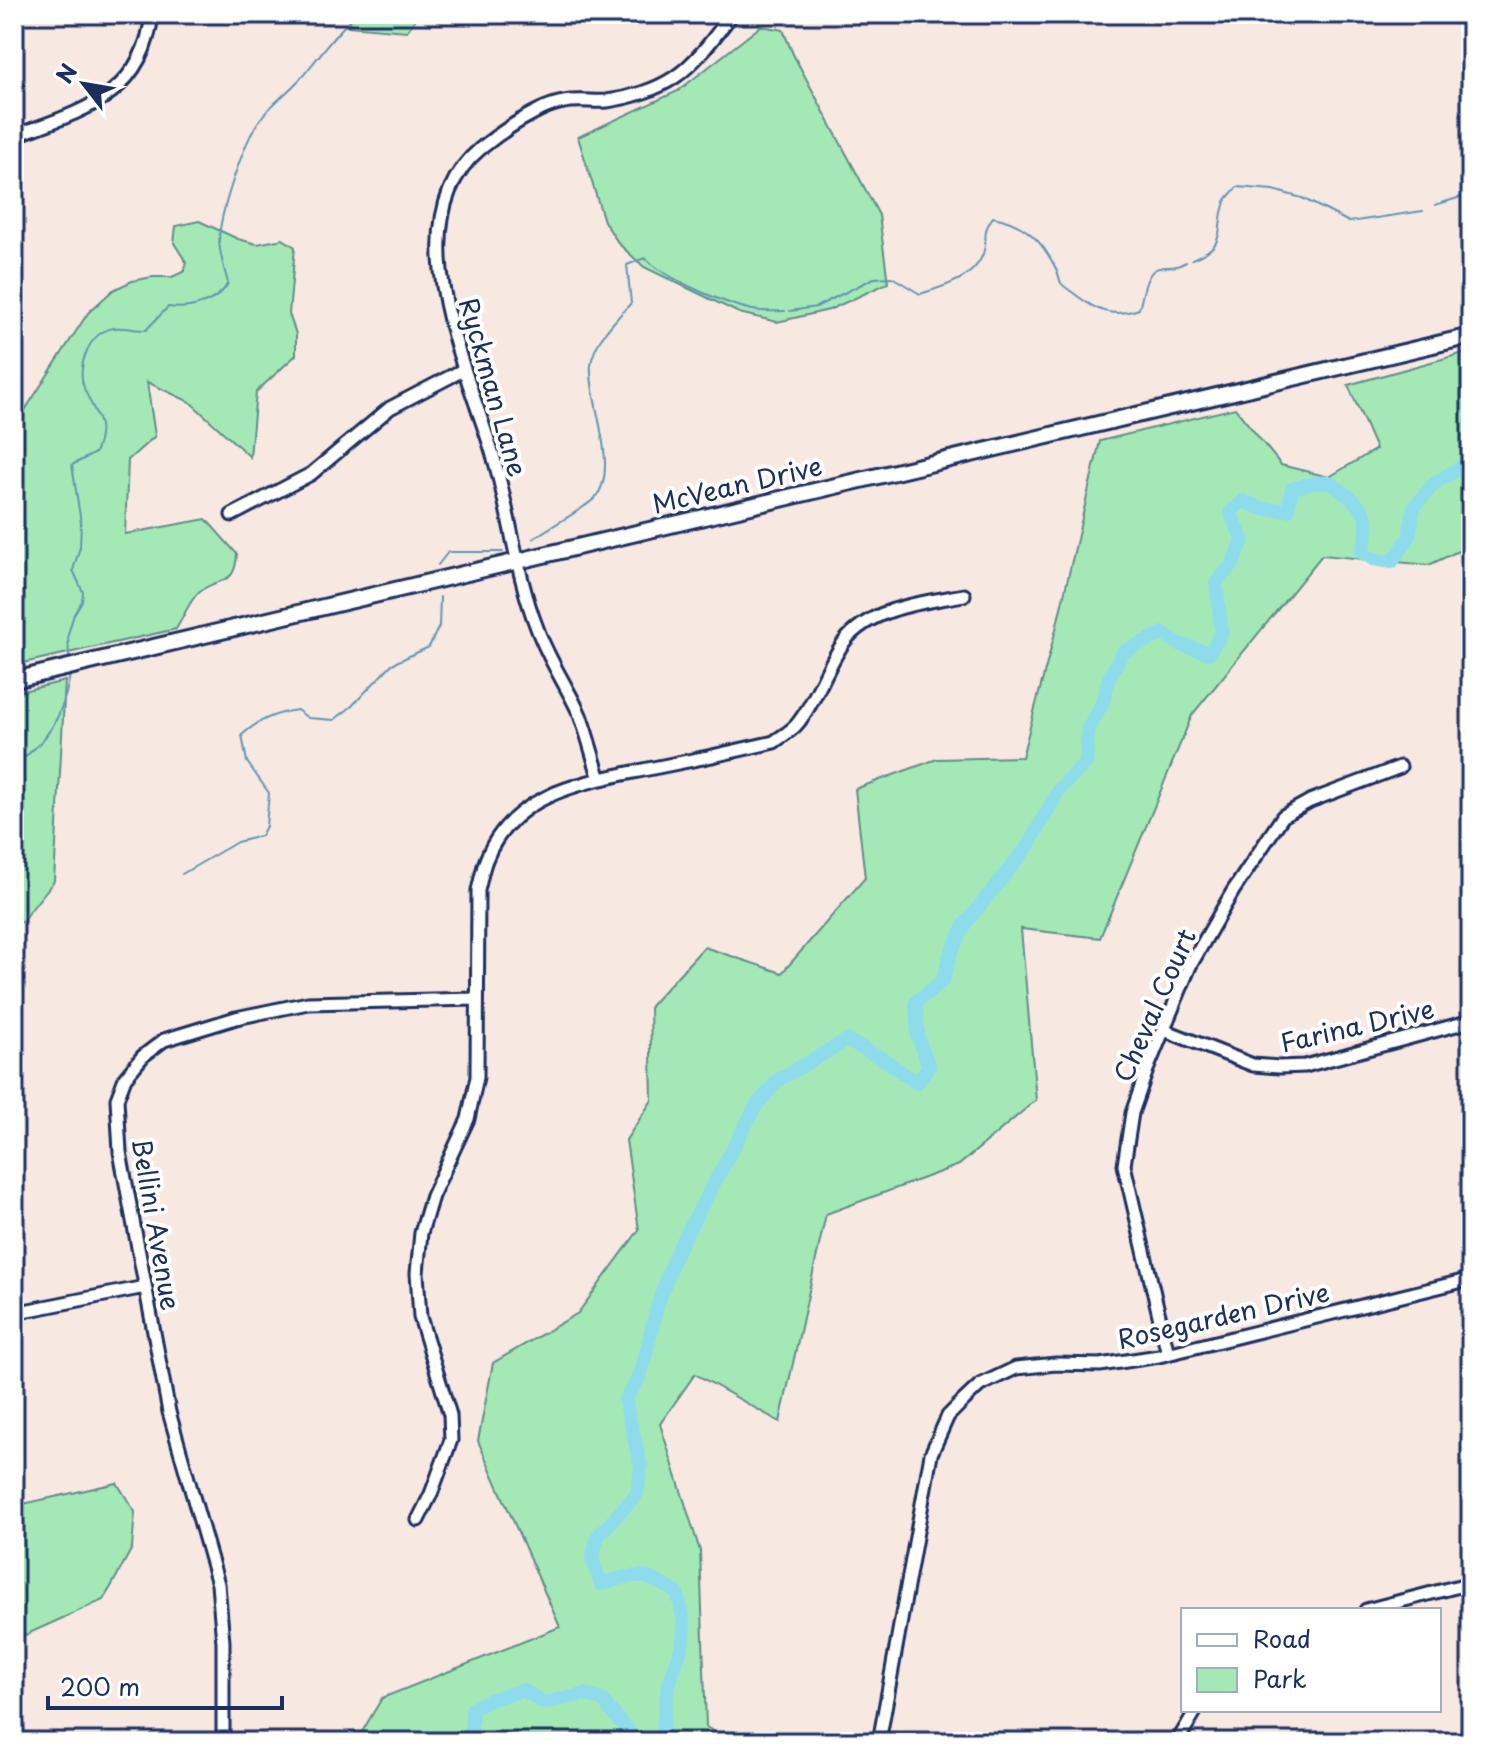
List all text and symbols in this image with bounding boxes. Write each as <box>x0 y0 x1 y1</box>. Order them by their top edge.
north arrow <box>44 44 124 124</box>
text: N <box>47 57 84 89</box>
street label: Ryckman Lane <box>450 293 538 481</box>
street label: McVean Drive <box>648 446 826 522</box>
street label: Cheval Court <box>1103 922 1205 1088</box>
street label: Farina Drive <box>1276 988 1438 1062</box>
street label: Bellini Avenue <box>123 1135 191 1313</box>
street label: Rosegarden Drive <box>1113 1272 1333 1358</box>
legend <box>1181 1608 1441 1712</box>
text: Road <box>1253 1620 1311 1656</box>
scale bar <box>48 1660 282 1710</box>
text: Park <box>1253 1660 1307 1696</box>
text: 200 m <box>60 1668 140 1704</box>

